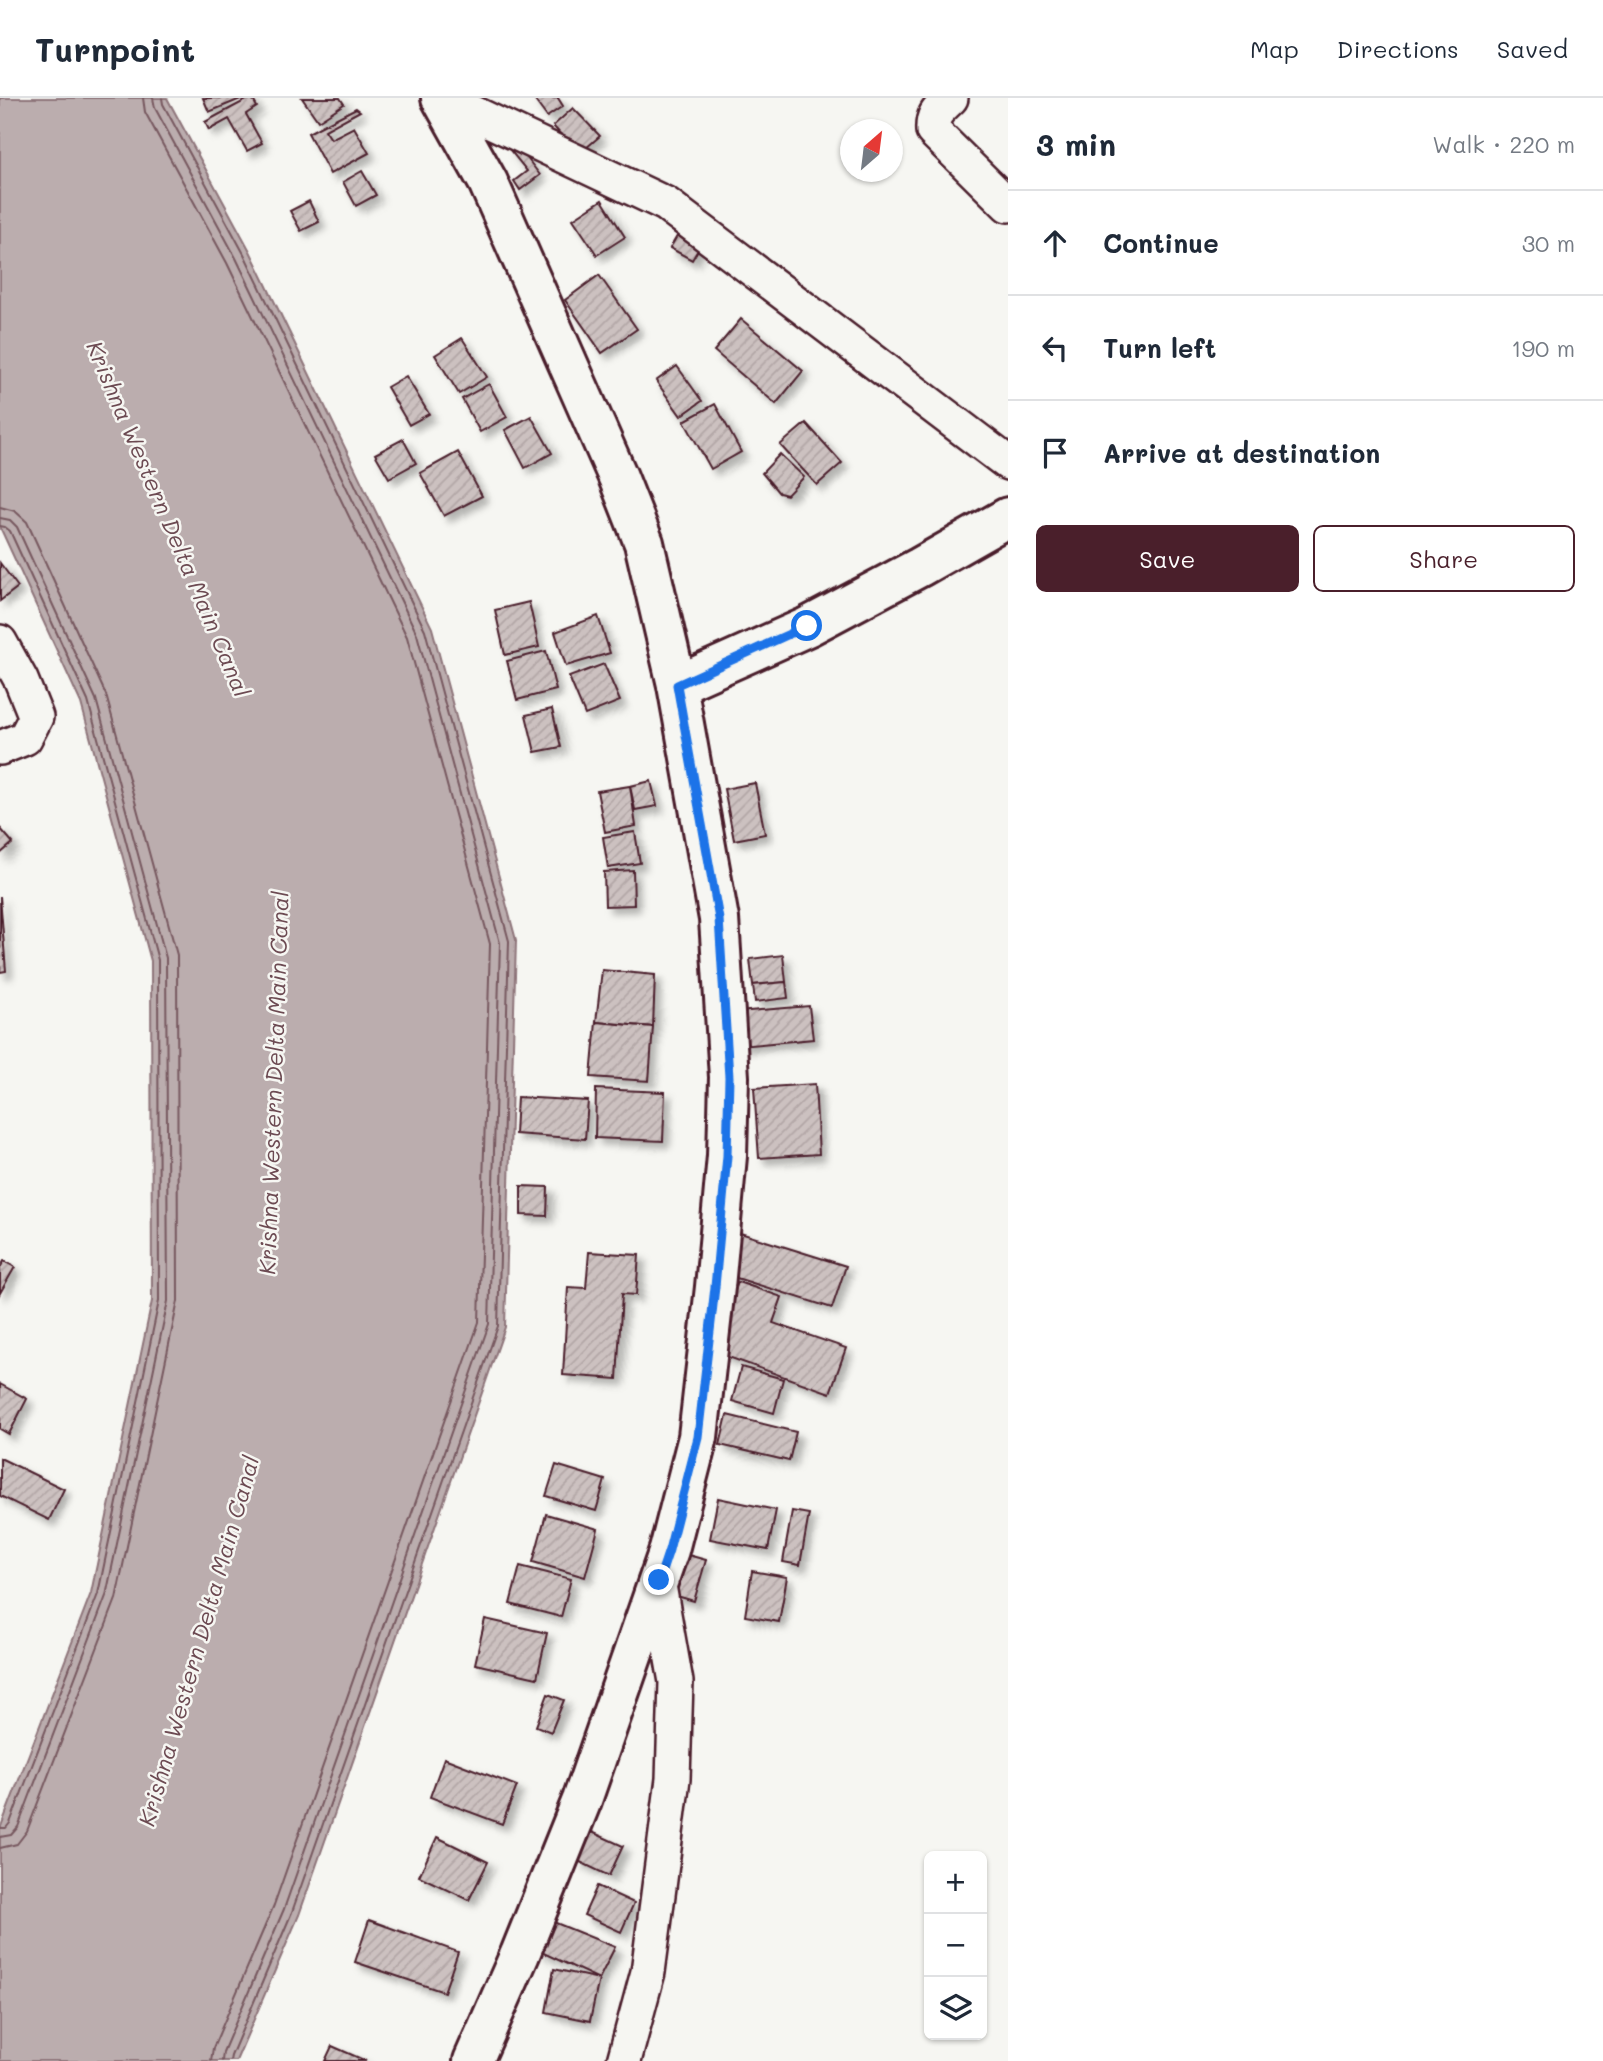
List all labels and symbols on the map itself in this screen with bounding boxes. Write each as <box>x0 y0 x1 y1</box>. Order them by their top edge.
north arrow <box>840 119 903 182</box>
water label: Krishna Western Delta Main Canal <box>80 336 258 701</box>
route start <box>791 610 822 641</box>
water label: Krishna Western Delta Main Canal <box>251 890 295 1275</box>
water label: Krishna Western Delta Main Canal <box>131 1452 265 1829</box>
route end <box>643 1564 674 1595</box>

